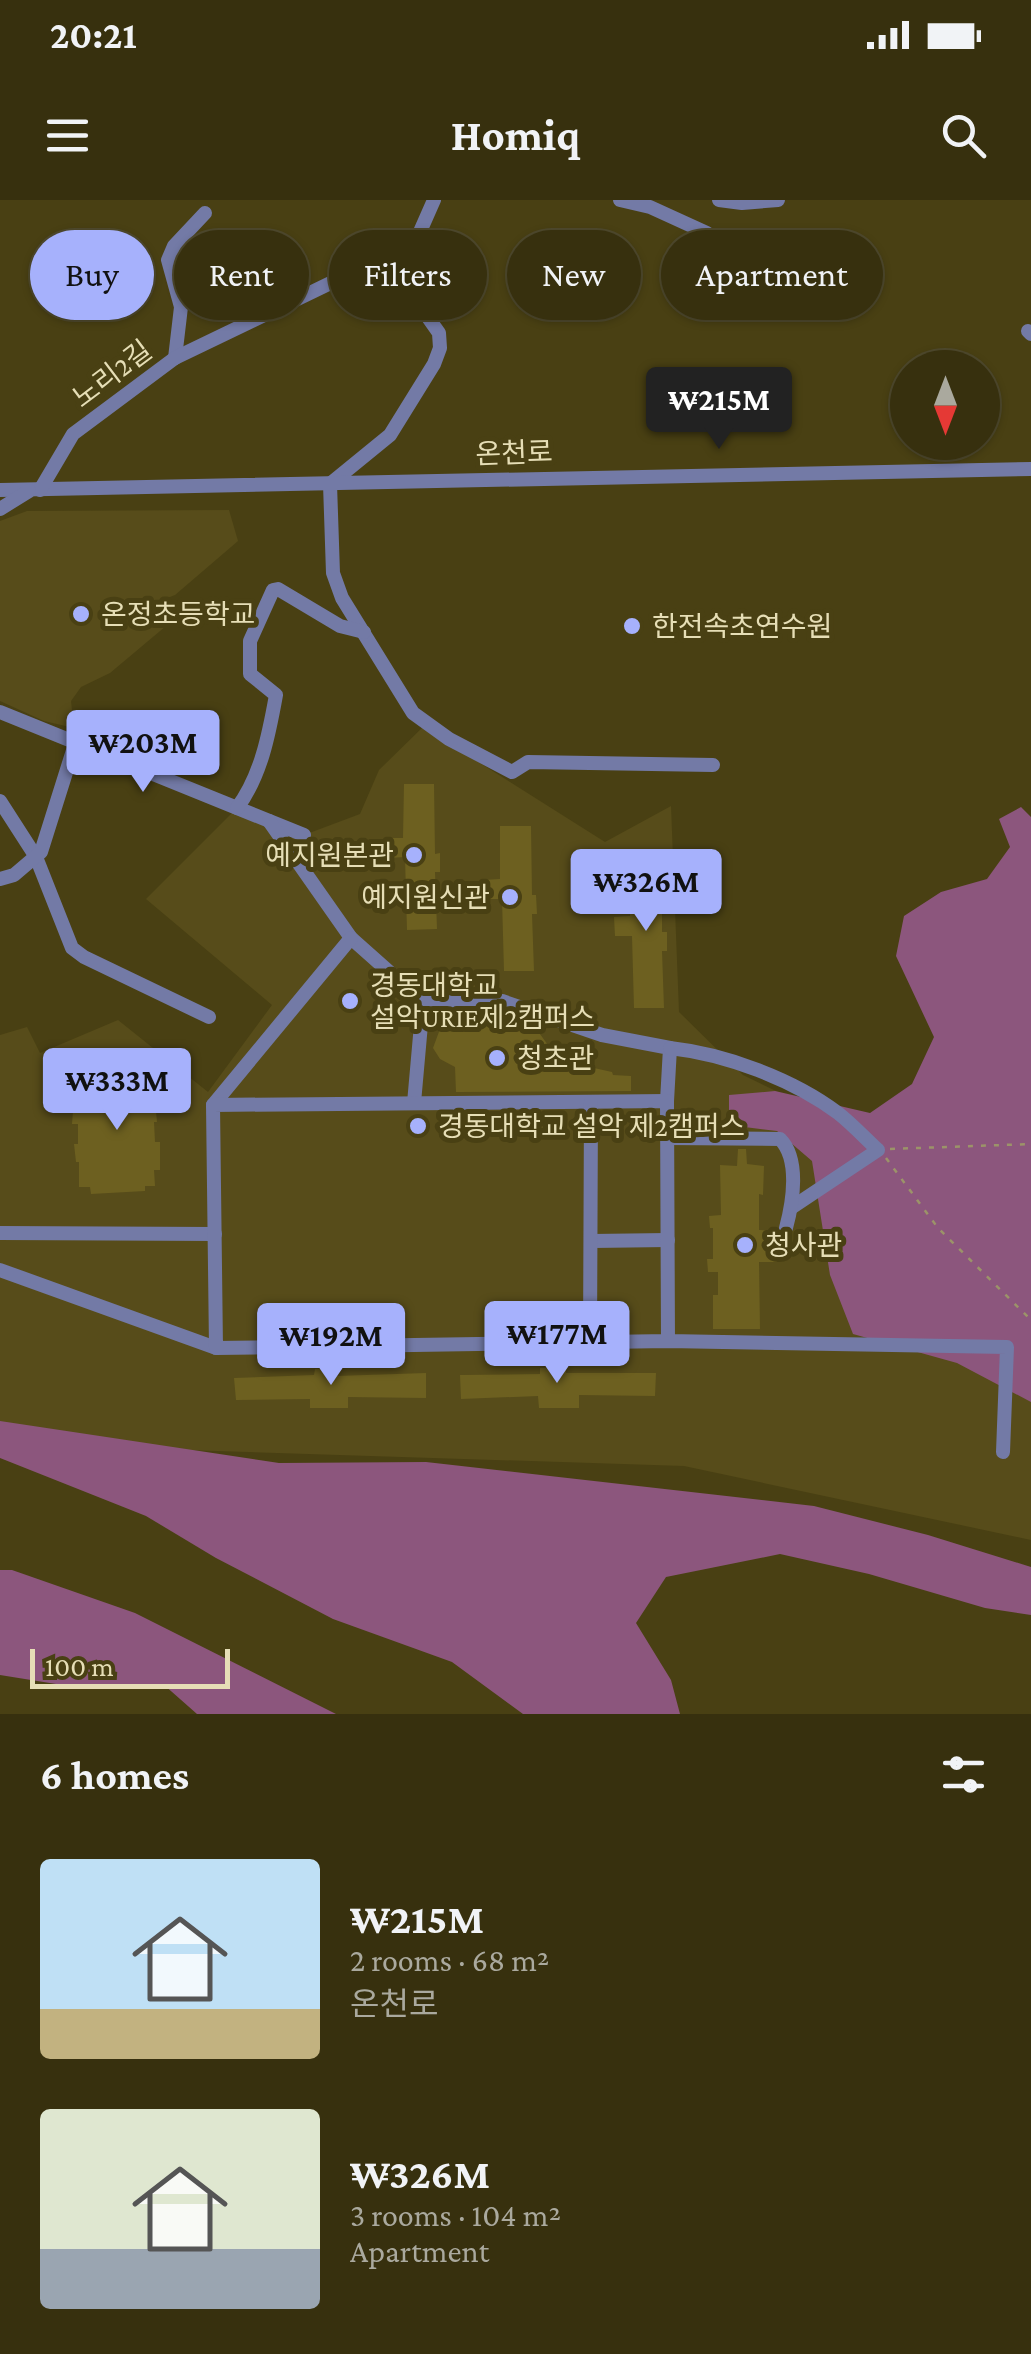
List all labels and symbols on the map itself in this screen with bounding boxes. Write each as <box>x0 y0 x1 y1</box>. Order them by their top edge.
street label: 노리2길 <box>66 334 158 414</box>
north arrow <box>890 350 1000 460</box>
pin: ₩215M <box>649 367 789 452</box>
street label: 온천로 <box>475 436 553 470</box>
place label: 온정초등학교 <box>101 599 256 630</box>
marker: 온정초등학교 <box>70 603 92 625</box>
place label: 한전속초연수원 <box>652 611 832 642</box>
marker: 한전속초연수원 <box>621 615 643 637</box>
pin: ₩203M <box>73 710 213 795</box>
place label: 예지원본관 <box>265 840 394 871</box>
marker: 예지원본관 <box>403 844 425 866</box>
pin: ₩326M <box>576 849 716 934</box>
place label: 예지원신관 <box>361 882 490 913</box>
marker: 예지원신관 <box>499 886 521 908</box>
place label: 경동대학교 설악URIE제2캠퍼스 <box>370 970 595 1033</box>
marker: 경동대학교 설악URIE제2캠퍼스 <box>339 990 361 1012</box>
place label: 청초관 <box>517 1043 594 1074</box>
marker: 청초관 <box>486 1047 508 1069</box>
pin: ₩333M <box>47 1048 187 1133</box>
place label: 경동대학교 설악 제2캠퍼스 <box>438 1111 745 1142</box>
marker: 경동대학교 설악 제2캠퍼스 <box>407 1115 429 1137</box>
place label: 청사관 <box>765 1230 842 1261</box>
marker: 청사관 <box>734 1234 756 1256</box>
pin: ₩177M <box>487 1301 627 1386</box>
pin: ₩192M <box>261 1303 401 1388</box>
scale bar <box>30 1644 230 1688</box>

